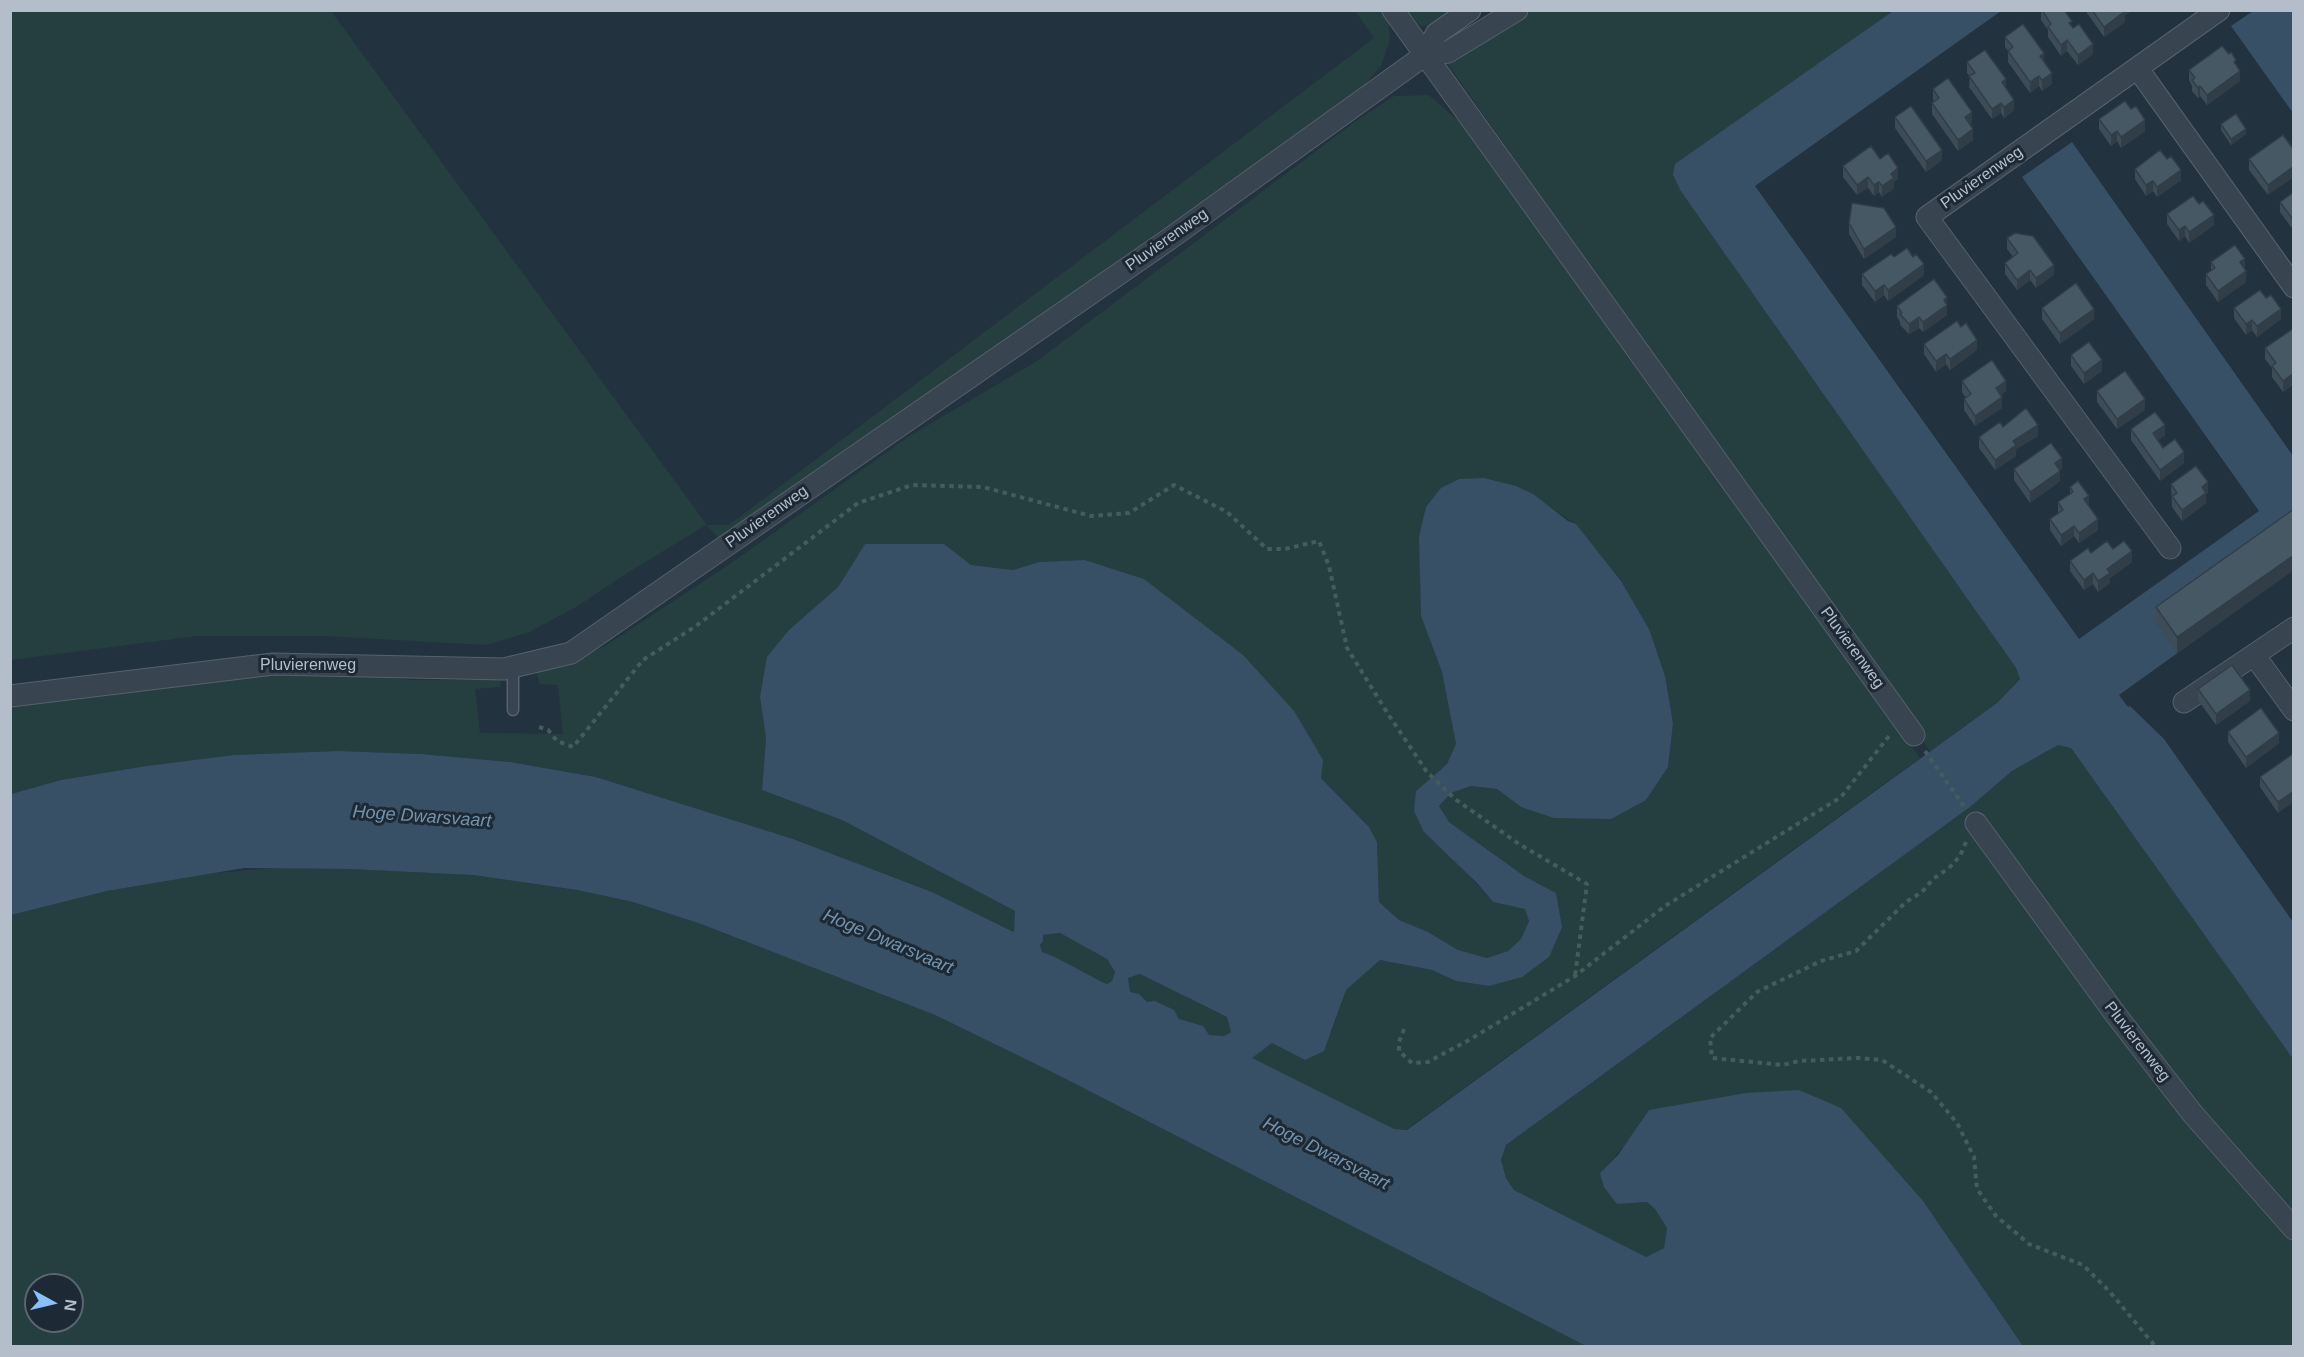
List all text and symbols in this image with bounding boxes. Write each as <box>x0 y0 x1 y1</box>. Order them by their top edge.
street label: Pluvierenweg <box>1937 143 2027 213</box>
street label: Pluvierenweg <box>1122 205 1212 275</box>
street label: Pluvierenweg <box>722 482 812 552</box>
street label: Pluvierenweg <box>1816 604 1888 692</box>
street label: Pluvierenweg <box>260 656 356 676</box>
water label: Hoge Dwarsvaart <box>352 801 492 833</box>
water label: Hoge Dwarsvaart <box>820 905 956 979</box>
street label: Pluvierenweg <box>2100 998 2174 1086</box>
water label: Hoge Dwarsvaart <box>1259 1113 1393 1195</box>
north arrow <box>24 1273 84 1333</box>
text: N <box>61 1298 80 1312</box>

